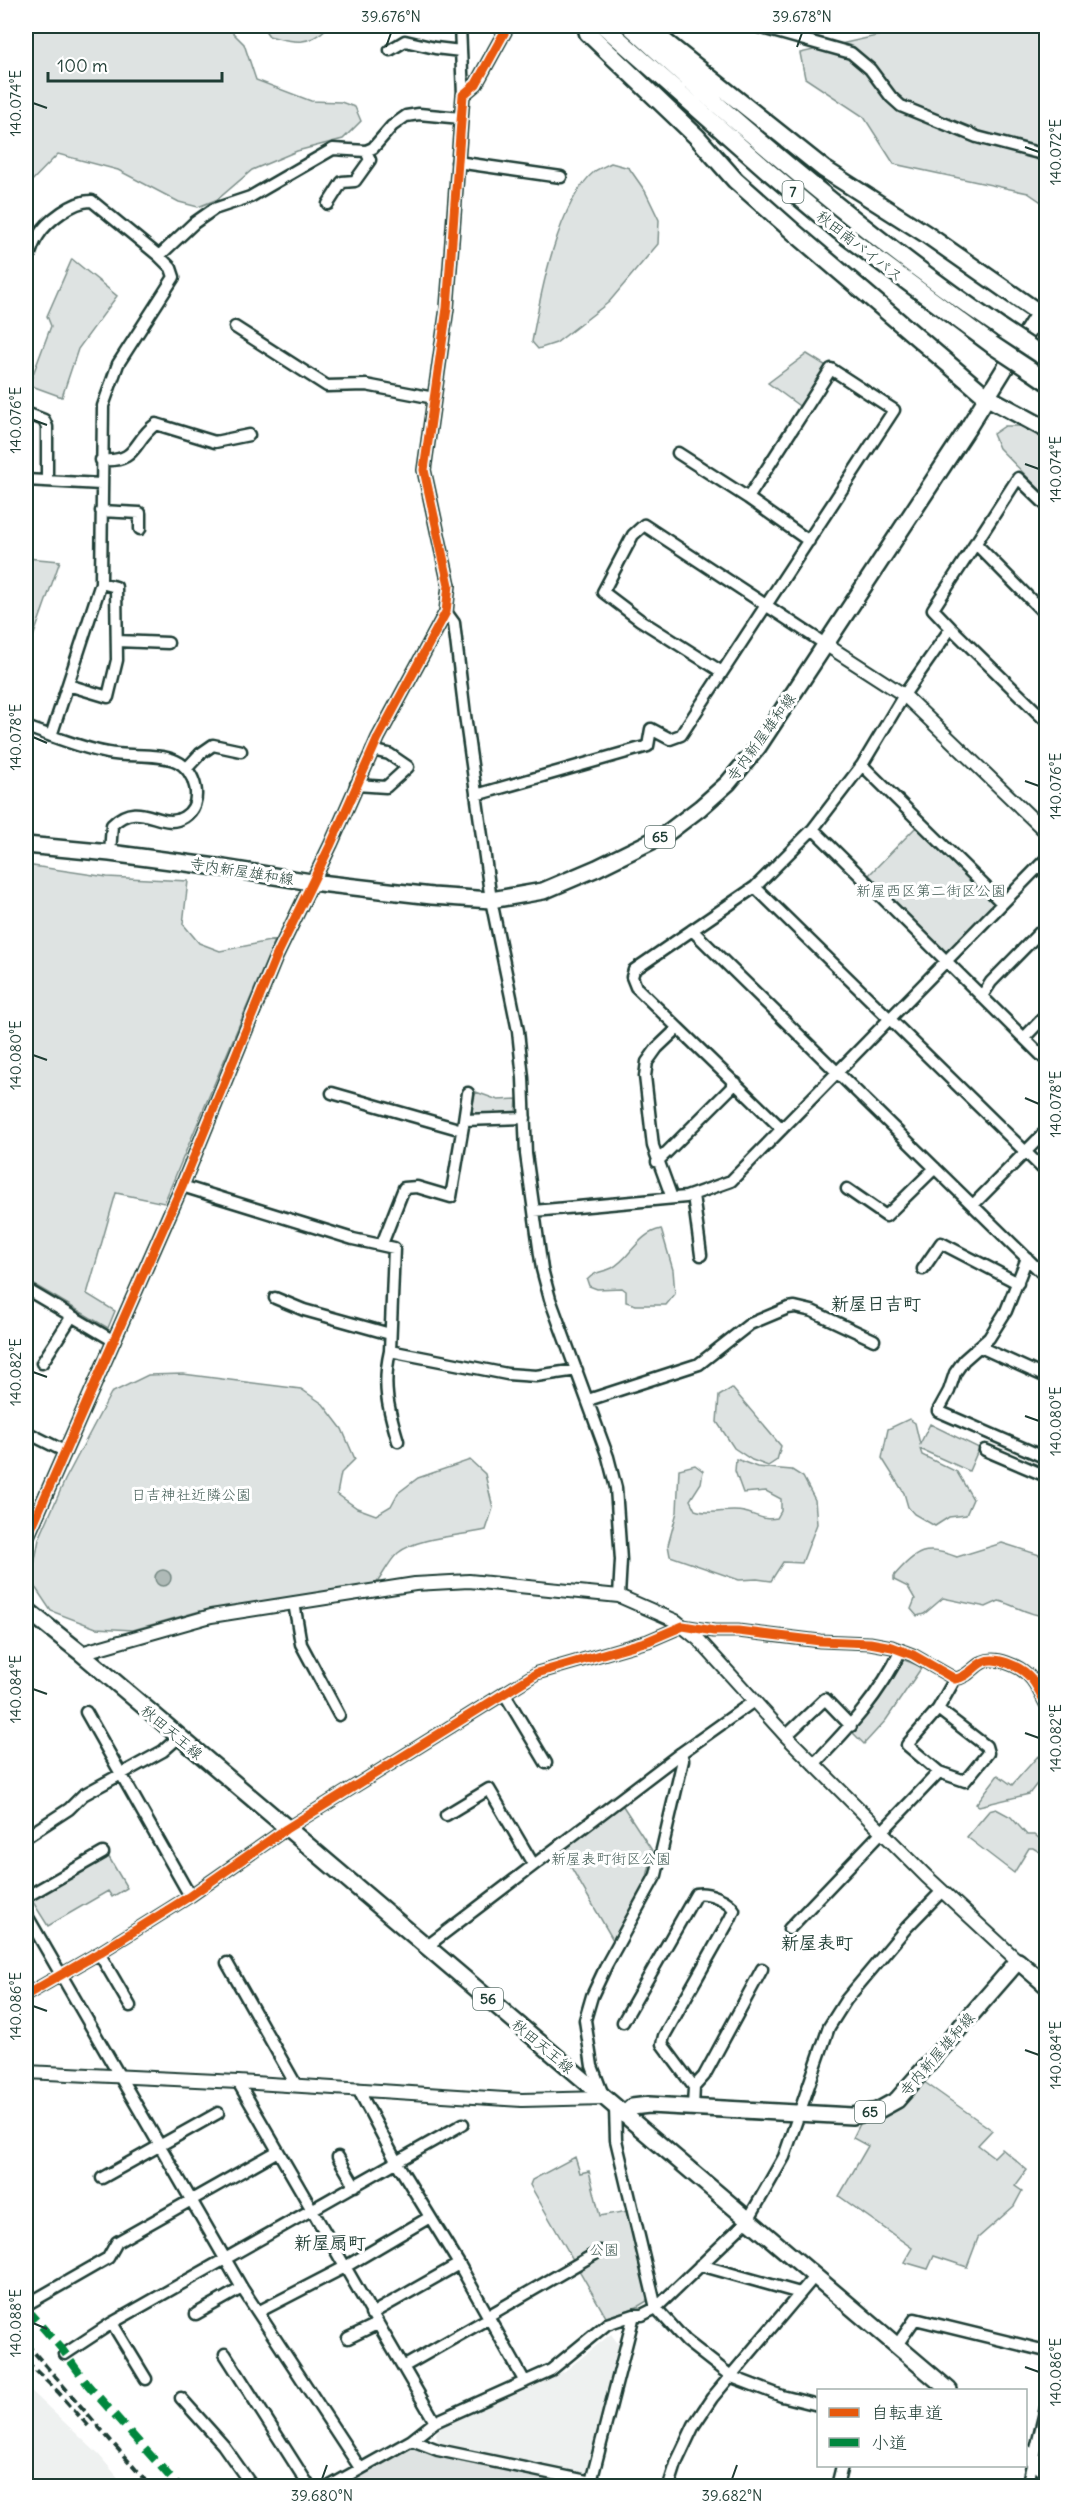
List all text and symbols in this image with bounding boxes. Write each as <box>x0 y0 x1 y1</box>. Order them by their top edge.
text: 39.676°N <box>361 7 421 26</box>
text: 39.678°N <box>772 7 832 26</box>
scale bar <box>48 45 222 83</box>
text: 100 m <box>57 54 108 77</box>
text: 140.074°E <box>6 69 25 136</box>
text: 140.072°E <box>1046 118 1065 185</box>
road number: 7 <box>782 181 804 203</box>
street label: 秋田南バイパス <box>813 206 907 286</box>
text: 140.076°E <box>6 386 25 453</box>
text: 140.074°E <box>1046 435 1065 502</box>
street label: 寺内新屋雄和線 <box>722 689 800 785</box>
text: 140.078°E <box>6 703 25 771</box>
text: 140.076°E <box>1046 752 1065 819</box>
road number: 65 <box>645 826 675 848</box>
street label: 寺内新屋雄和線 <box>189 853 295 889</box>
park label: 新屋西区第二街区公園 <box>856 881 1006 900</box>
text: 140.080°E <box>6 1020 25 1090</box>
text: 140.078°E <box>1046 1070 1065 1138</box>
district label: 新屋日吉町 <box>831 1292 921 1315</box>
text: 140.082°E <box>6 1338 25 1406</box>
text: 140.080°E <box>1046 1386 1065 1456</box>
park label: 日吉神社近隣公園 <box>131 1485 251 1504</box>
text: 140.084°E <box>6 1655 25 1723</box>
street label: 秋田天王線 <box>137 1701 207 1763</box>
text: 140.082°E <box>1046 1704 1065 1772</box>
park label: 新屋表町街区公園 <box>551 1849 671 1868</box>
district label: 新屋表町 <box>781 1931 853 1954</box>
text: 140.086°E <box>6 1972 25 2040</box>
road number: 56 <box>473 1988 503 2010</box>
street label: 寺内新屋雄和線 <box>895 2008 979 2100</box>
street label: 秋田天王線 <box>508 2015 578 2077</box>
text: 140.084°E <box>1046 2021 1065 2089</box>
road number: 65 <box>855 2101 885 2123</box>
district label: 新屋扇町 <box>294 2231 366 2254</box>
park label: 公園 <box>589 2240 619 2259</box>
text: 140.088°E <box>6 2289 25 2357</box>
text: 140.086°E <box>1046 2338 1065 2406</box>
legend <box>817 2389 1027 2467</box>
text: 自転車道 <box>871 2401 943 2424</box>
text: 小道 <box>871 2431 907 2454</box>
text: 39.680°N <box>291 2486 353 2505</box>
text: 39.682°N <box>702 2486 762 2505</box>

